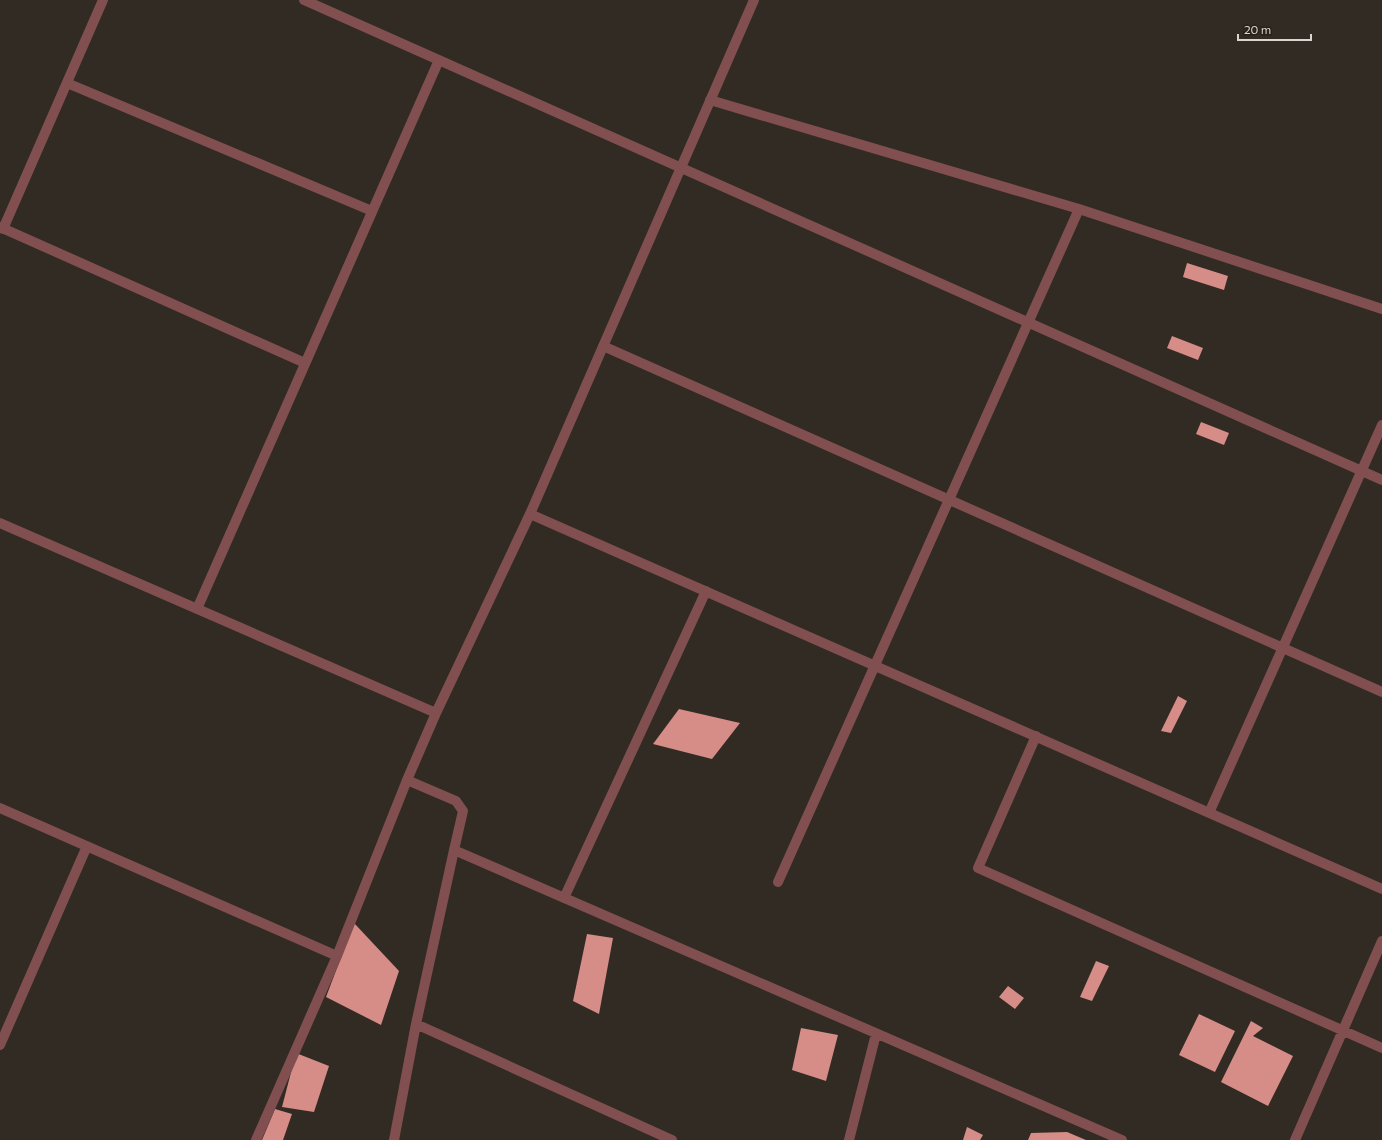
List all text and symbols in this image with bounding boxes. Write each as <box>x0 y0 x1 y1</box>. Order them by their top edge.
scale bar <box>1238 16 1311 42</box>
text: 20 m <box>1244 22 1271 36</box>

